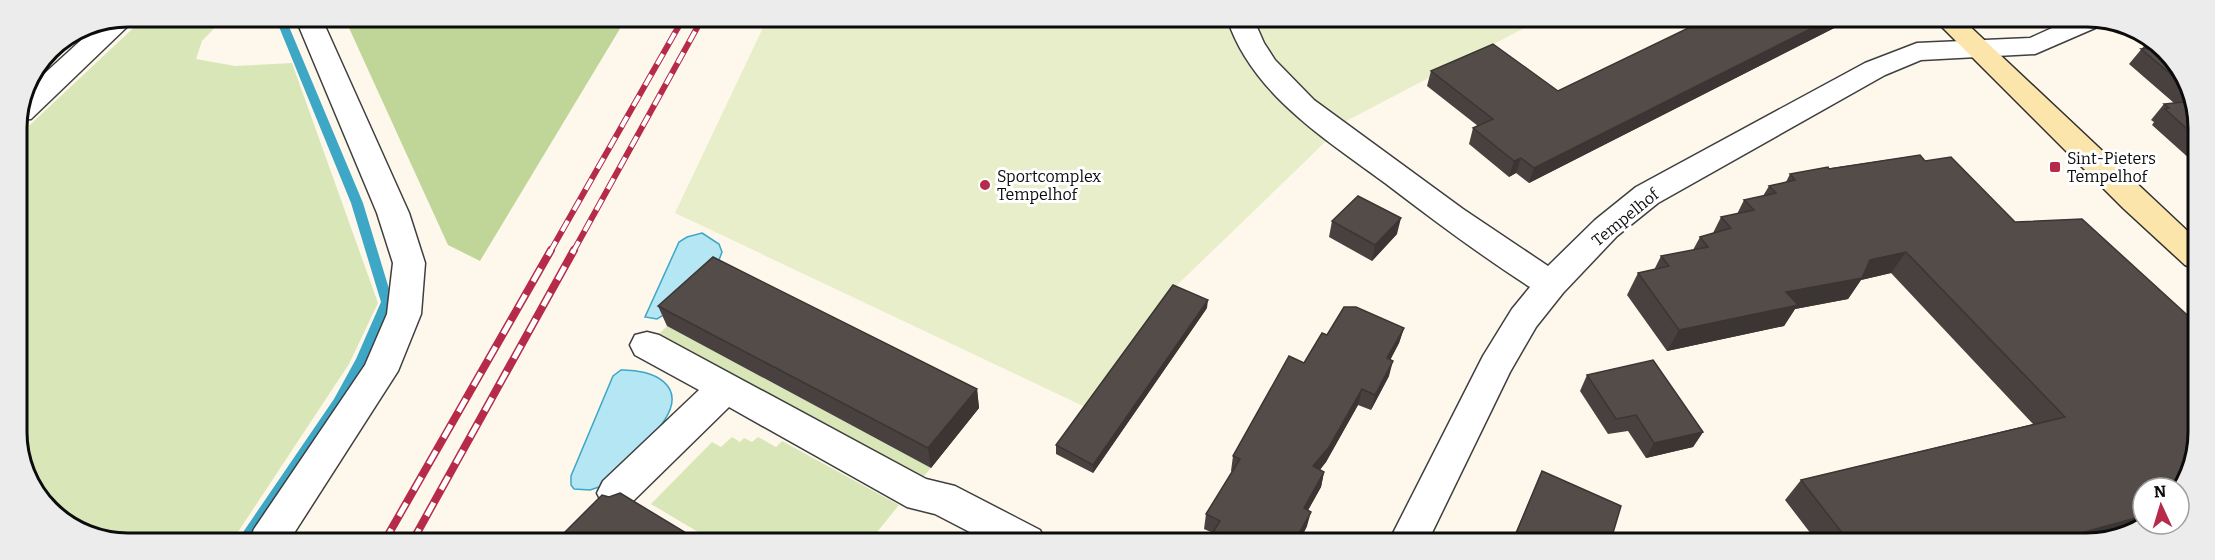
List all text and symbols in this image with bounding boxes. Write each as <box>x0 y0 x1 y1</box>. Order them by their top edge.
place label: Sint-Pieters Tempelhof <box>2067 149 2156 186</box>
marker: Sint-Pieters Tempelhof <box>2048 160 2062 174</box>
place label: Sportcomplex Tempelhof <box>997 167 1101 204</box>
marker: Sportcomplex Tempelhof <box>978 178 992 192</box>
street label: Tempelhof <box>1588 184 1664 250</box>
north arrow <box>2131 476 2191 536</box>
text: N <box>2153 482 2167 501</box>

